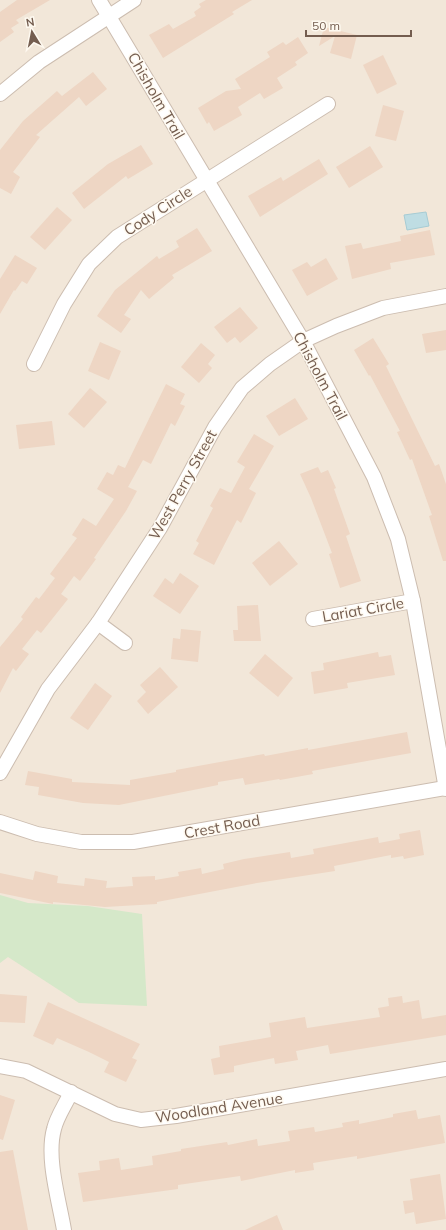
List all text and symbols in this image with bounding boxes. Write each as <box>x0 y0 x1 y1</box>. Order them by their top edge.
north arrow <box>12 12 52 52</box>
scale bar <box>306 12 411 38</box>
text: N <box>25 15 36 30</box>
text: 50 m <box>312 18 340 33</box>
street label: Chisholm Trail <box>124 49 189 143</box>
street label: Cody Circle <box>120 182 195 240</box>
street label: Chisholm Trail <box>289 328 352 423</box>
street label: West Perry Street <box>144 426 221 543</box>
street label: Lariat Circle <box>321 593 405 626</box>
street label: Crest Road <box>182 810 262 843</box>
street label: Woodland Avenue <box>154 1088 284 1127</box>

